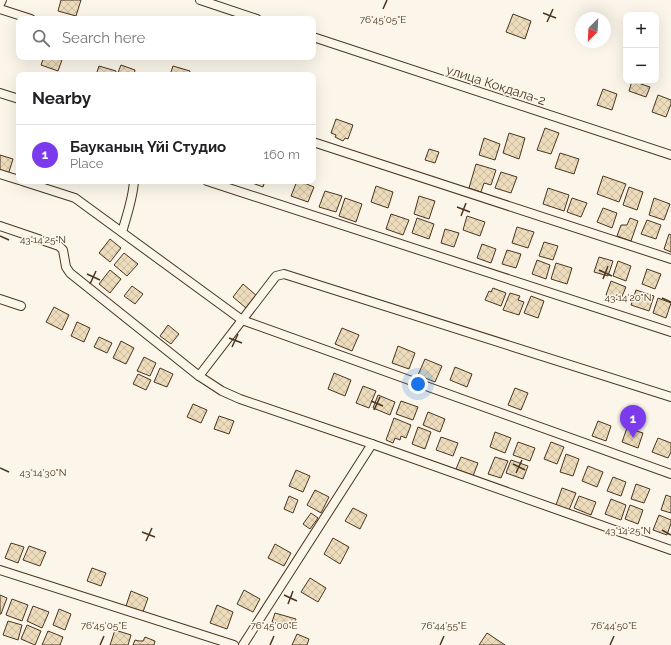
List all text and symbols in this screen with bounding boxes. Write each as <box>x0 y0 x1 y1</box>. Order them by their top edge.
north arrow <box>575 12 611 48</box>
map controls <box>623 12 659 84</box>
button: + <box>623 12 659 48</box>
text: 76°45'05"E <box>360 14 406 25</box>
search box <box>16 16 316 60</box>
icon: search <box>30 27 52 49</box>
text: Search here <box>62 29 145 47</box>
button: − <box>623 48 659 84</box>
street label: улица Кокдала-2 <box>444 62 548 108</box>
text: Nearby <box>32 88 91 108</box>
text: Бауканың Үйі Студио <box>70 138 226 156</box>
text: 1 <box>42 147 48 162</box>
text: 160 m <box>263 147 300 162</box>
text: Place <box>70 156 103 171</box>
text: 43°14'25"N <box>20 234 66 245</box>
text: 43°14'20"N <box>605 292 651 303</box>
your location <box>408 374 428 394</box>
pin: 1 <box>620 405 646 438</box>
text: 43°14'30"N <box>20 467 66 478</box>
text: 43°14'25"N <box>605 525 651 536</box>
text: 76°45'05"E <box>81 620 127 631</box>
text: 76°45'00"E <box>250 620 298 631</box>
text: 76°44'55"E <box>421 620 467 631</box>
text: 76°44'50"E <box>591 620 637 631</box>

